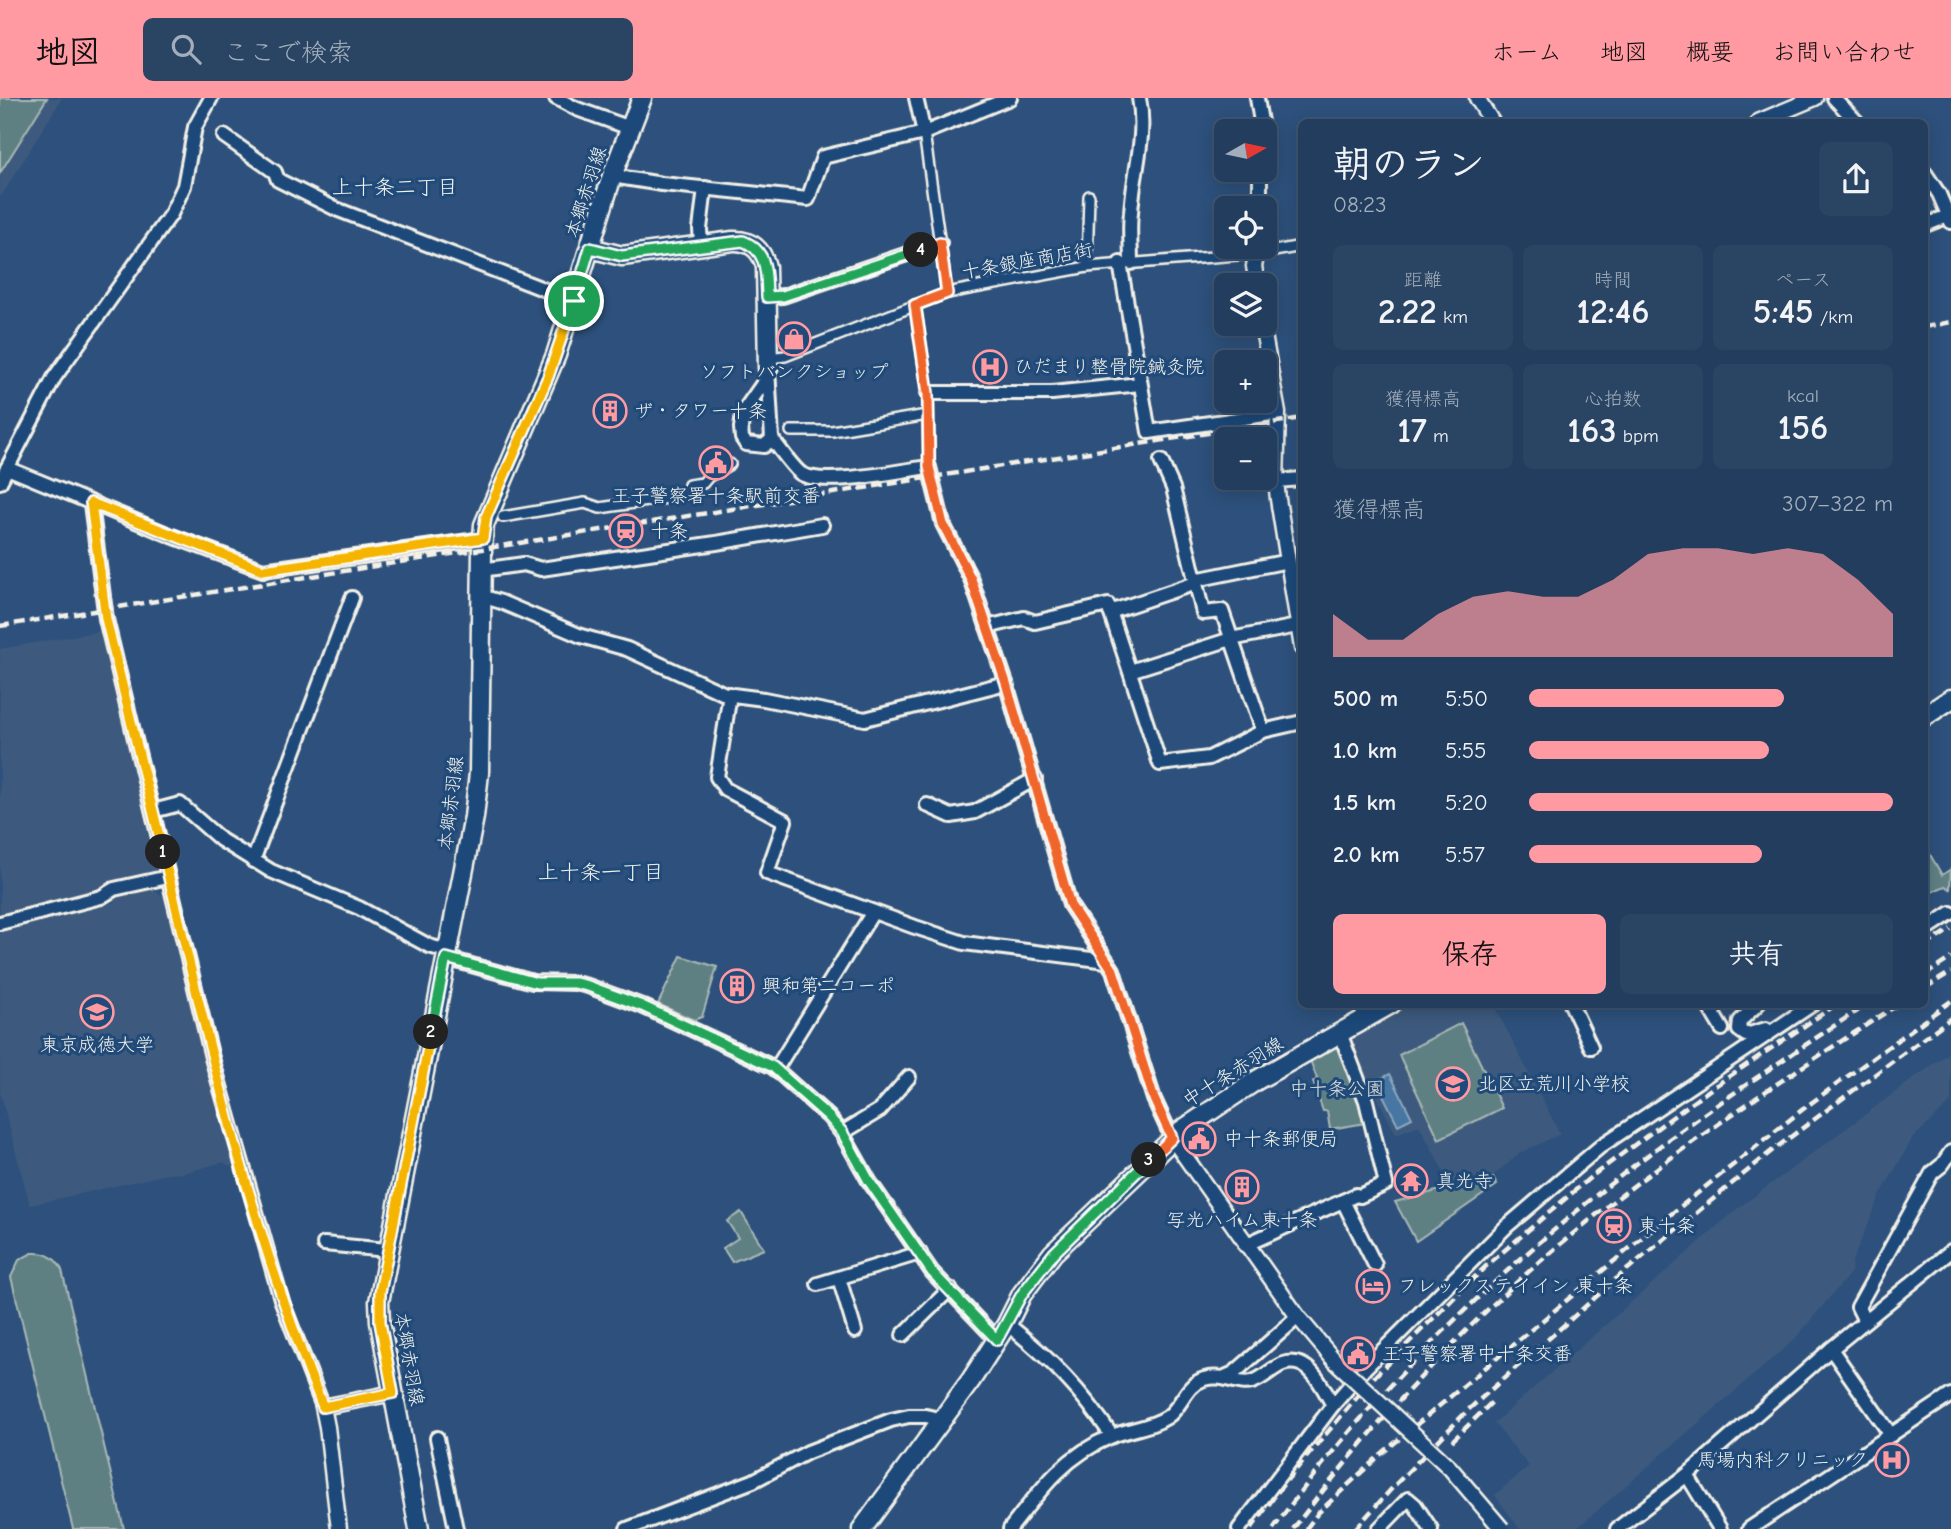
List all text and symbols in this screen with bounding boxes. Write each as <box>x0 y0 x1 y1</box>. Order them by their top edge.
search box <box>143 18 633 81</box>
icon: search <box>167 30 205 68</box>
text: 地図 <box>35 33 101 71</box>
text: ここで検索 <box>223 38 353 68</box>
text: ホーム <box>1491 38 1562 66</box>
text: 地図 <box>1600 38 1648 66</box>
text: 概要 <box>1686 38 1734 66</box>
text: お問い合わせ <box>1772 38 1916 66</box>
north arrow <box>1214 119 1278 182</box>
map controls <box>1214 119 1277 490</box>
button: share <box>1819 142 1893 216</box>
street label: 本郷赤羽線 <box>561 143 611 241</box>
text: 朝のラン <box>1333 143 1485 187</box>
district label: 上十条二丁目 <box>332 175 458 199</box>
text: 08:23 <box>1333 191 1387 218</box>
button: locate <box>1214 196 1277 259</box>
pin: 4 <box>904 232 939 268</box>
text: 4 <box>916 238 925 260</box>
street label: 十条銀座商店街 <box>960 239 1094 283</box>
text: 距離 <box>1404 269 1442 291</box>
text: 時間 <box>1594 269 1632 291</box>
text: ペース <box>1775 269 1831 291</box>
pin <box>544 271 604 331</box>
button: layers <box>1214 273 1277 336</box>
icon: arrive <box>555 282 593 320</box>
text: 2.22 <box>1378 291 1437 332</box>
text: 12:46 <box>1576 291 1650 332</box>
text: 5:45 <box>1753 291 1814 332</box>
text: km <box>1437 306 1468 328</box>
text: /km <box>1814 306 1853 328</box>
shop icon: ソフトバンクショップ <box>775 320 813 358</box>
hospital icon: ひだまり整骨院鍼灸院 <box>971 348 1009 386</box>
button: + <box>1214 350 1277 413</box>
place label: ひだまり整骨院鍼灸院 <box>1014 356 1204 378</box>
place label: ソフトバンクショップ <box>699 361 889 383</box>
text: kcal <box>1787 385 1819 407</box>
text: 獲得標高 <box>1385 388 1461 410</box>
text: 心拍数 <box>1584 388 1642 410</box>
building icon: ザ・タワー十条 <box>591 392 629 430</box>
place label: ザ・タワー十条 <box>634 400 767 422</box>
text: 156 <box>1778 407 1828 448</box>
text: 17 <box>1397 410 1427 451</box>
text: 163 <box>1567 410 1617 451</box>
text: m <box>1427 425 1449 447</box>
text: bpm <box>1617 425 1659 447</box>
button: − <box>1214 427 1277 490</box>
public building icon: 王子警察署十条駅前交番 <box>697 444 735 482</box>
place label: 王子警察署十条駅前交番 <box>611 485 821 507</box>
text: 307–322 m <box>1782 490 1893 517</box>
text: 獲得標高 <box>1333 496 1425 523</box>
station icon: 十条 <box>607 512 645 550</box>
place label: 十条 <box>650 520 688 542</box>
text: 500 m <box>1333 685 1398 712</box>
text: 5:50 <box>1445 685 1488 712</box>
text: 1.0 km <box>1333 737 1397 764</box>
text: 5:55 <box>1445 737 1487 764</box>
street label: 本郷赤羽線 <box>434 755 468 851</box>
text: 1.5 km <box>1333 789 1396 816</box>
text: 5:20 <box>1445 789 1488 816</box>
pin: 1 <box>146 834 180 870</box>
text: 1 <box>159 840 166 862</box>
text: 2.0 km <box>1333 841 1399 868</box>
text: 5:57 <box>1445 841 1485 868</box>
district label: 上十条一丁目 <box>538 860 664 884</box>
button: 保存 <box>1333 914 1606 994</box>
button: 共有 <box>1620 914 1893 994</box>
building icon: 興和第二コーポ <box>718 967 756 1005</box>
place label: 興和第二コーポ <box>762 975 895 997</box>
school or university icon: 東京成徳大学 <box>78 993 116 1031</box>
pin: 2 <box>414 1014 448 1049</box>
text: 2 <box>426 1020 435 1042</box>
street label: 中十条赤羽線 <box>1179 1032 1287 1112</box>
place label: 東京成徳大学 <box>40 1034 154 1056</box>
school or university icon: 北区立荒川小学校 <box>1434 1065 1472 1103</box>
place label: 北区立荒川小学校 <box>1478 1073 1630 1095</box>
park label: 中十条公園 <box>1289 1078 1385 1100</box>
public building icon: 中十条郵便局 <box>1180 1120 1218 1158</box>
place label: 中十条郵便局 <box>1224 1128 1338 1150</box>
pin: 3 <box>1132 1142 1166 1178</box>
text: 3 <box>1144 1148 1153 1170</box>
temple icon: 真光寺 <box>1392 1162 1430 1200</box>
building icon: 写光ハイム東十条 <box>1223 1168 1261 1206</box>
place label: 真光寺 <box>1436 1170 1493 1192</box>
station icon: 東十条 <box>1595 1207 1633 1245</box>
place label: 写光ハイム東十条 <box>1166 1209 1318 1231</box>
place label: 東十条 <box>1638 1215 1695 1237</box>
hotel icon: フレックステイイン 東十条 <box>1354 1267 1392 1305</box>
place label: フレックステイイン 東十条 <box>1398 1275 1633 1297</box>
street label: 本郷赤羽線 <box>390 1310 428 1408</box>
public building icon: 王子警察署中十条交番 <box>1339 1335 1377 1373</box>
place label: 王子警察署中十条交番 <box>1382 1343 1572 1365</box>
hospital icon: 馬場内科クリニック <box>1873 1441 1911 1479</box>
place label: 馬場内科クリニック <box>1697 1449 1868 1471</box>

